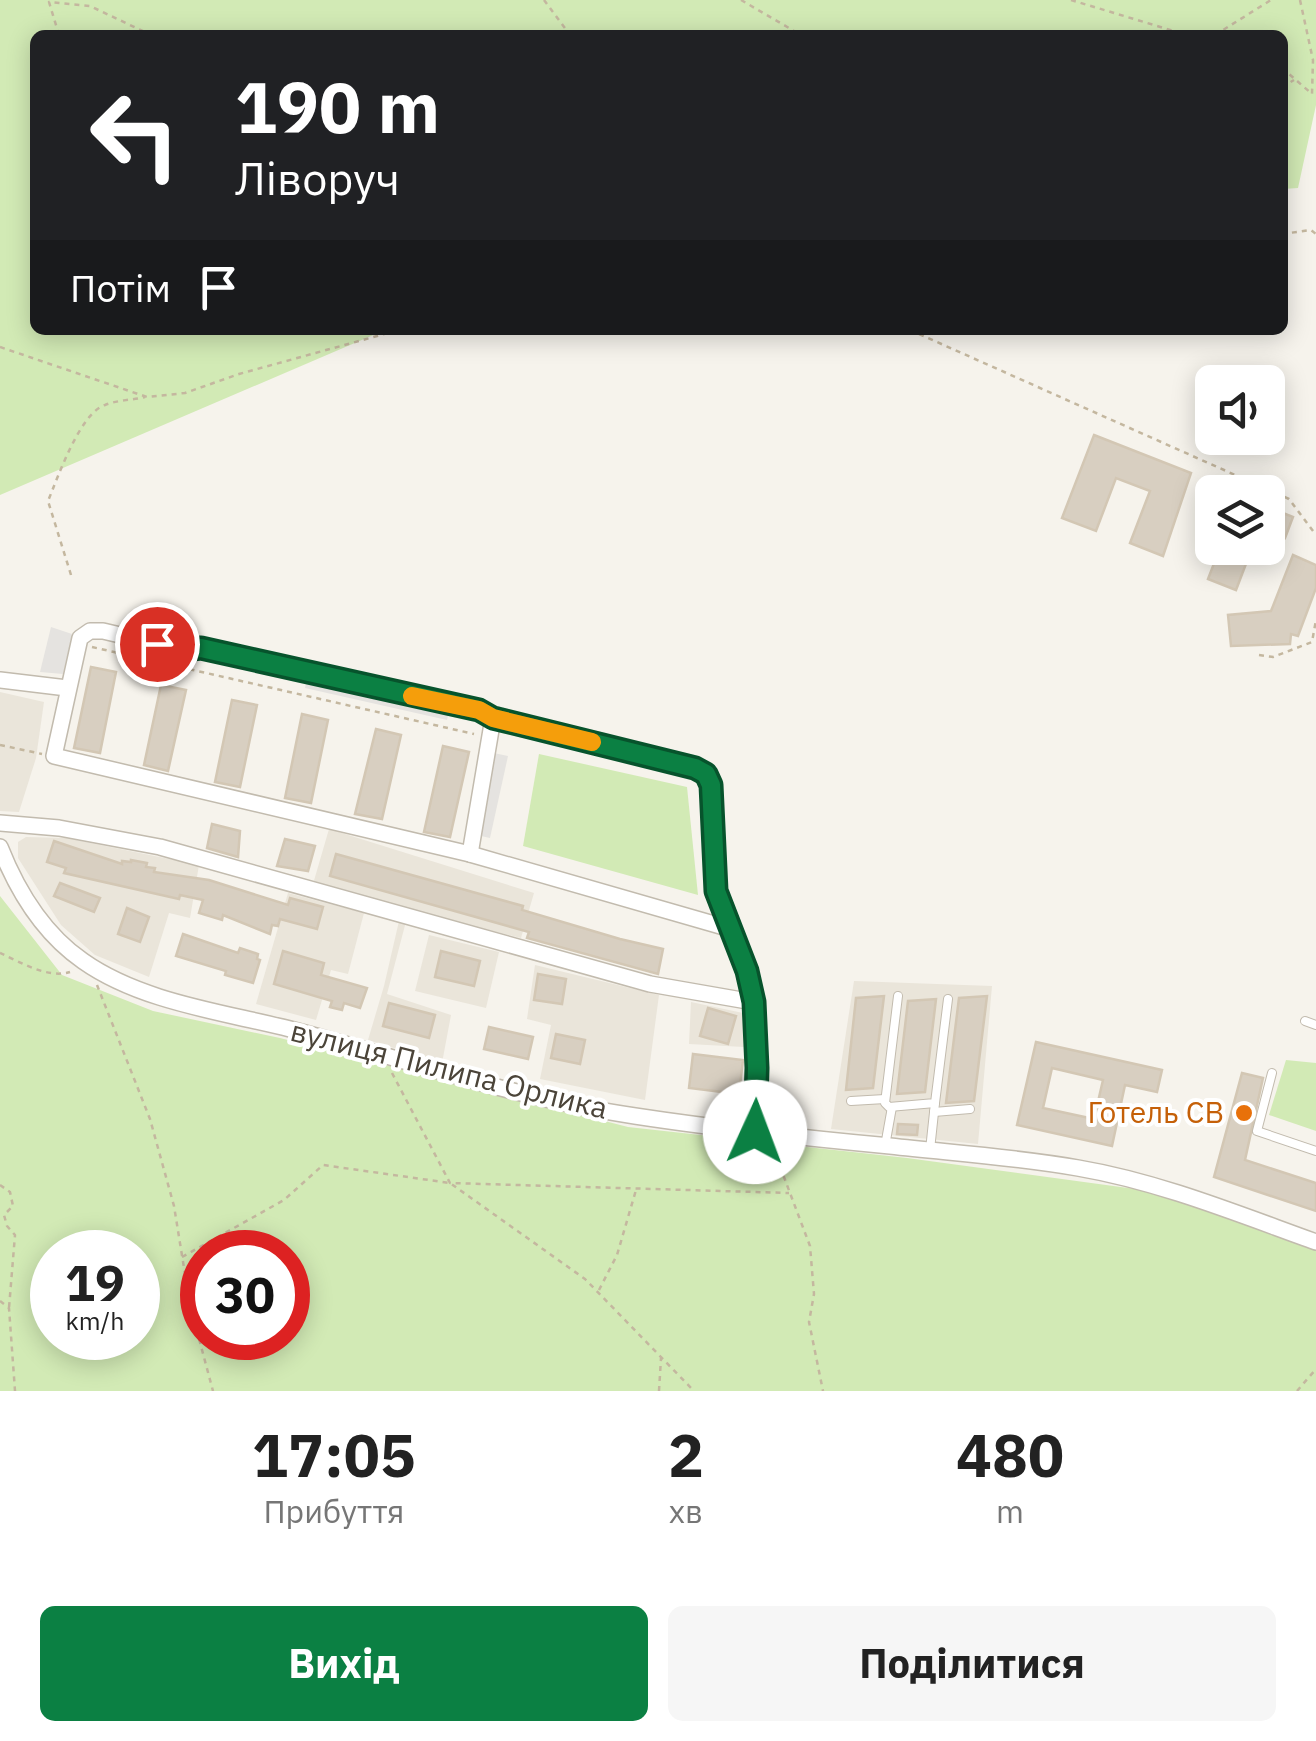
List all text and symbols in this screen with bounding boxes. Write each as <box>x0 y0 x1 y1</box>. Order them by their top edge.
text: 190 m <box>235 61 440 152</box>
icon: left <box>70 70 200 200</box>
text: Ліворуч <box>235 149 400 207</box>
icon: arrive <box>191 260 246 315</box>
text: Потім <box>70 263 171 312</box>
map controls <box>1195 365 1285 565</box>
button: sound <box>1195 365 1285 455</box>
button: layers <box>1195 475 1285 565</box>
pin <box>115 602 200 687</box>
icon: arrive <box>130 617 185 672</box>
street label: вулиця Пилипа Орлика <box>287 1010 612 1127</box>
position arrow <box>703 1080 807 1184</box>
place label: Готель СВ <box>1088 1092 1224 1131</box>
marker: Готель СВ <box>1233 1102 1255 1124</box>
speed limit sign: 30 <box>180 1230 310 1360</box>
text: 19 <box>65 1250 125 1315</box>
text: km/h <box>66 1304 124 1337</box>
text: 17:05 <box>252 1415 416 1494</box>
text: 2 <box>668 1415 704 1494</box>
text: 480 <box>956 1415 1064 1494</box>
text: Прибуття <box>263 1490 404 1532</box>
text: хв <box>669 1490 703 1532</box>
text: m <box>996 1490 1024 1532</box>
button: Вихід <box>40 1606 648 1721</box>
button: Поділитися <box>668 1606 1276 1721</box>

